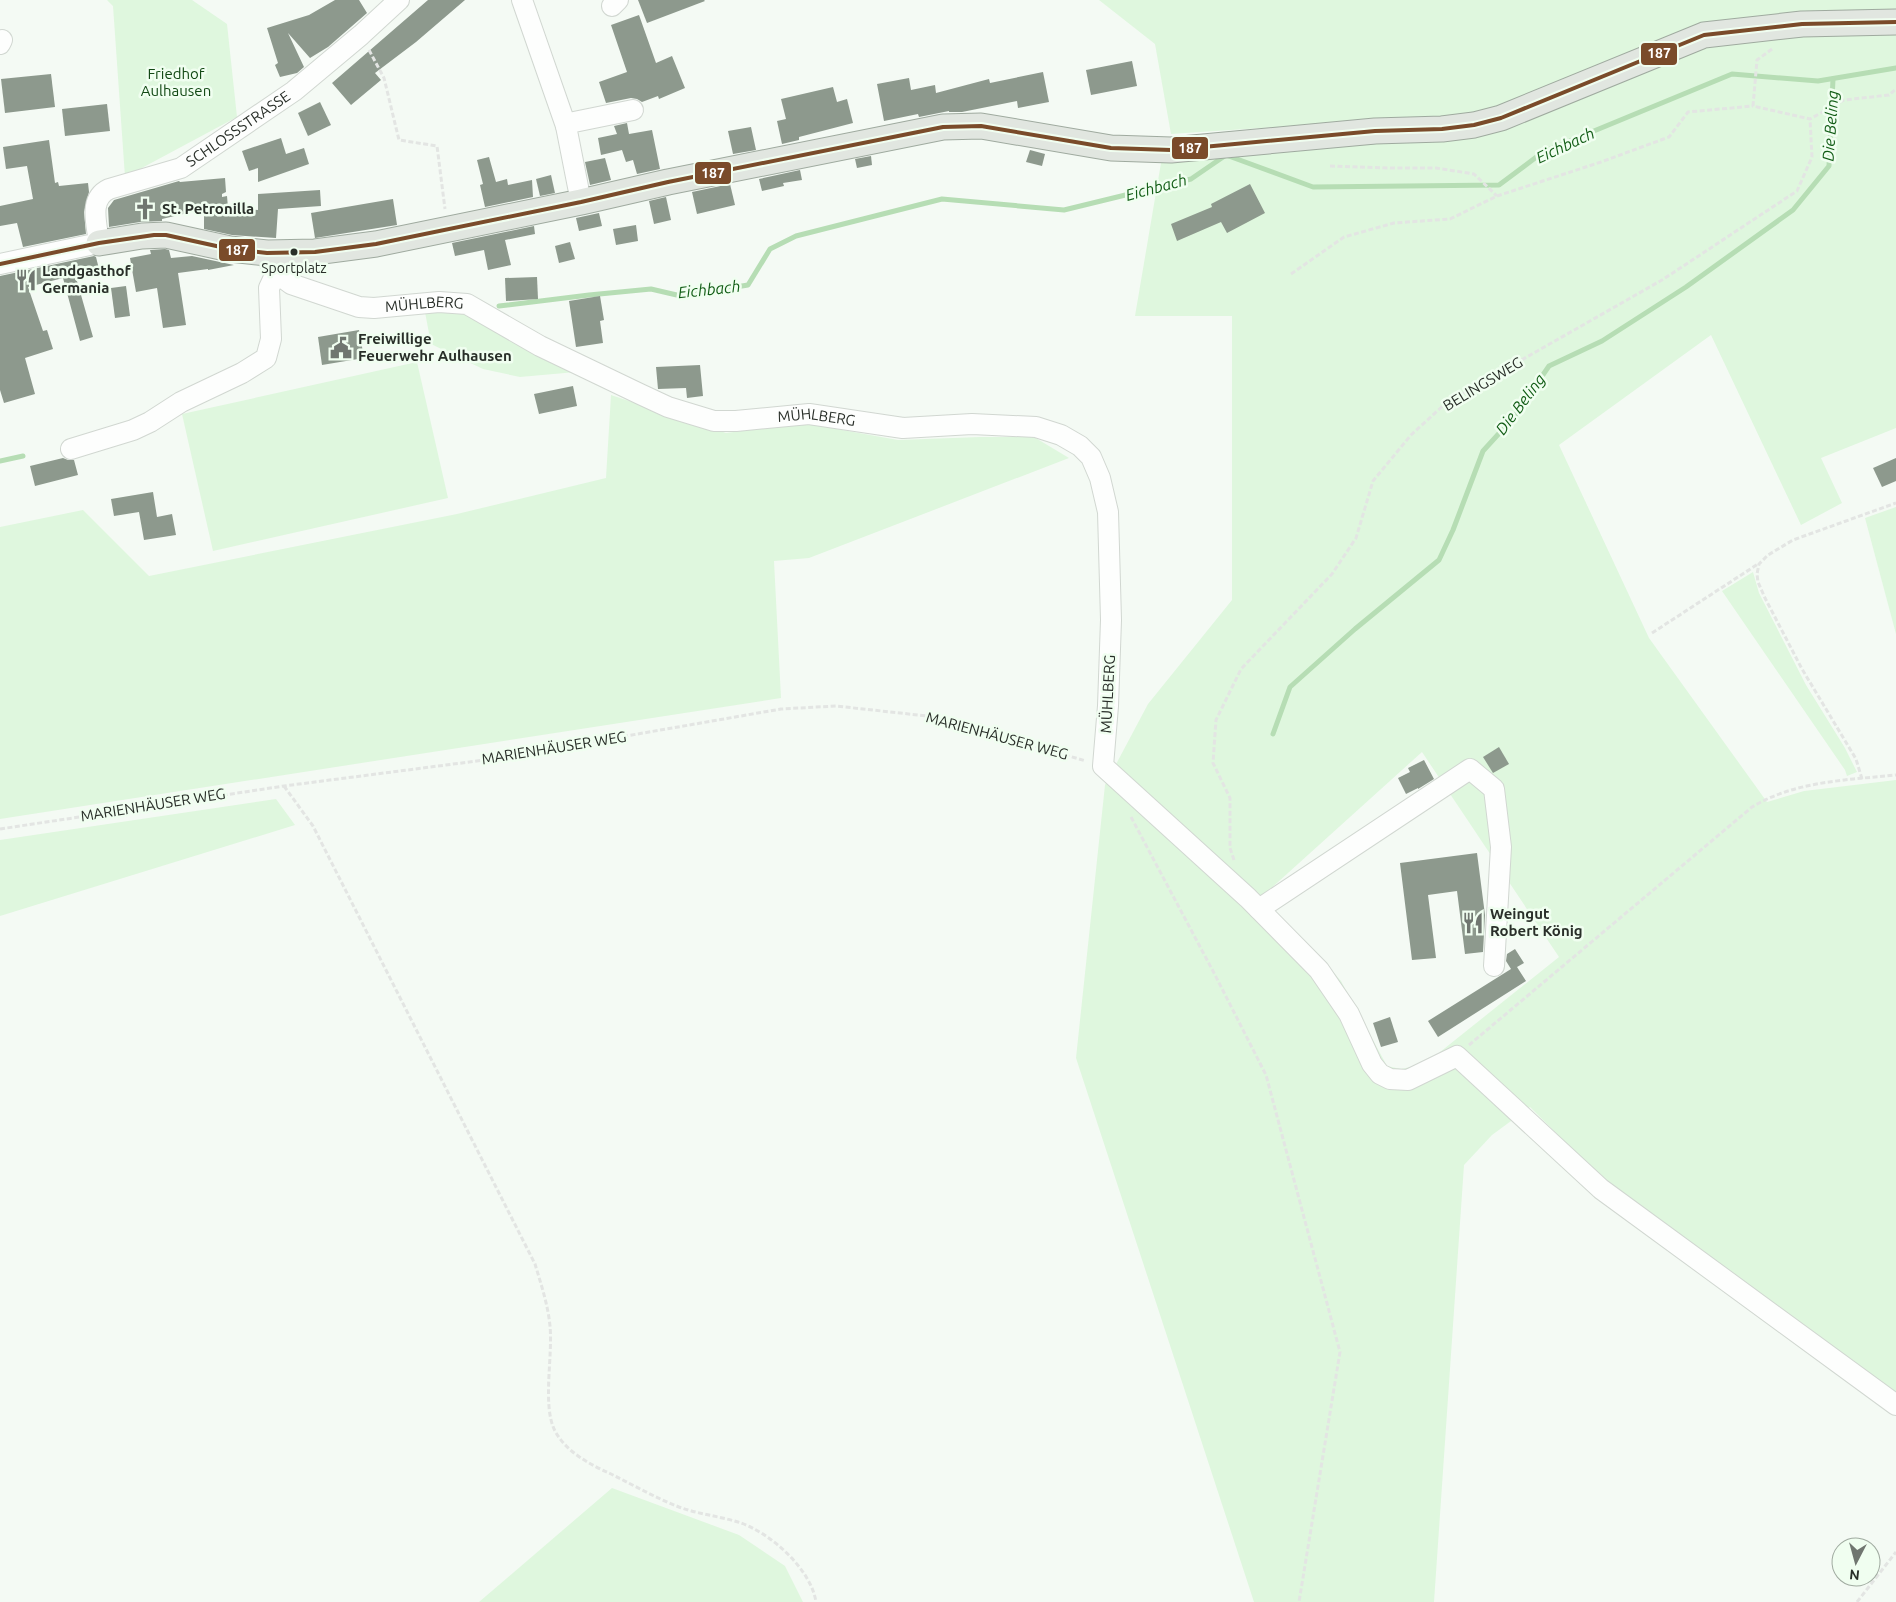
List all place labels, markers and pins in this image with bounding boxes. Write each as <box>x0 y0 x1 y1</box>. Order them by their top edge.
church icon: St. Petronilla <box>132 196 158 222</box>
place label: St. Petronilla <box>162 200 254 217</box>
marker: Sportplatz <box>289 247 299 257</box>
place label: Sportplatz <box>261 260 327 276</box>
place label: Landgasthof Germania <box>42 262 132 296</box>
restaurant icon: Landgasthof Germania <box>13 267 39 293</box>
place label: Freiwillige Feuerwehr Aulhausen <box>358 330 512 364</box>
public building icon: Freiwillige Feuerwehr Aulhausen <box>328 335 354 361</box>
place label: Weingut Robert König <box>1490 905 1583 939</box>
restaurant icon: Weingut Robert König <box>1460 910 1486 936</box>

